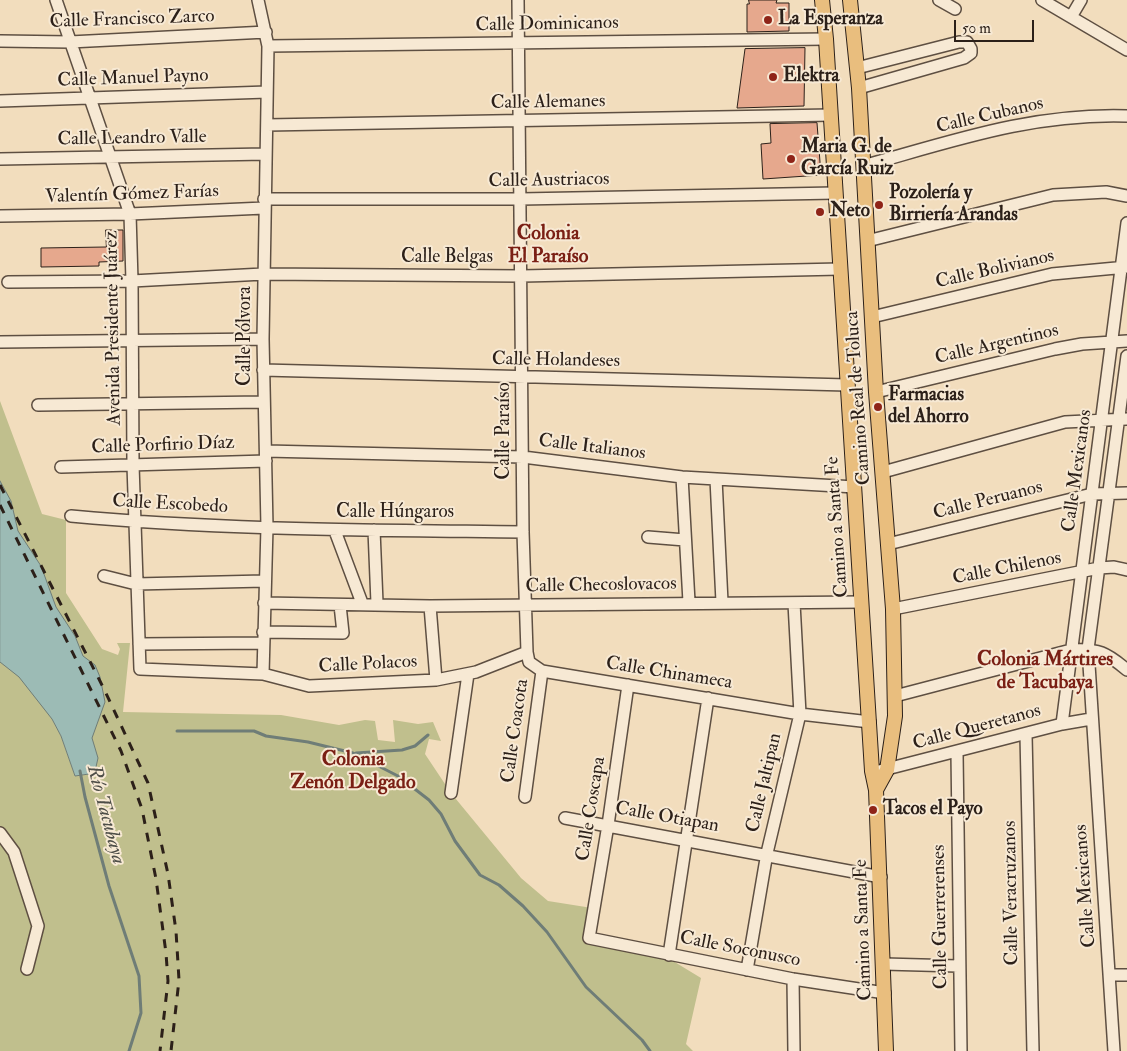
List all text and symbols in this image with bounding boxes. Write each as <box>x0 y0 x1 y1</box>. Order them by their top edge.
street label: Calle Francisco Zarco <box>49 6 215 34</box>
place label: La Esperanza <box>778 9 883 31</box>
scale bar <box>957 10 1037 42</box>
street label: Calle Dominicanos <box>475 12 619 38</box>
marker: La Esperanza <box>762 14 774 26</box>
text: 50 m <box>962 19 991 38</box>
street label: Calle Manuel Payno <box>57 65 209 93</box>
place label: Elektra <box>783 66 839 88</box>
marker: Elektra <box>767 71 779 83</box>
street label: Calle Alemanes <box>490 91 606 115</box>
street label: Calle Cubanos <box>934 93 1046 139</box>
street label: Calle Leandro Valle <box>57 126 207 152</box>
place label: Maria G. de García Ruiz <box>801 137 894 181</box>
marker: Maria G. de García Ruiz <box>785 153 797 165</box>
street label: Calle Austriacos <box>488 169 610 193</box>
street label: Valentín Gómez Farías <box>45 181 219 209</box>
place label: Pozolería y Birriería Arandas <box>889 183 1018 227</box>
marker: Pozolería y Birriería Arandas <box>873 199 885 211</box>
place label: Neto <box>830 201 870 223</box>
marker: Neto <box>814 206 826 218</box>
district label: Colonia El Paraíso <box>508 223 588 270</box>
street label: Avenida Presidente Juárez <box>101 230 127 426</box>
street label: Calle Bolivianos <box>933 245 1057 295</box>
street label: Calle Belgas <box>401 247 493 269</box>
street label: Calle Pólvora <box>235 286 257 386</box>
street label: Camino Real de Toluca <box>842 310 876 486</box>
street label: Calle Argentinos <box>933 320 1061 370</box>
street label: Calle Holandeses <box>492 348 620 374</box>
street label: Calle Paraíso <box>494 382 516 480</box>
place label: Farmacias del Ahorro <box>888 385 969 429</box>
marker: Farmacias del Ahorro <box>872 401 884 413</box>
street label: Calle Mexicanos <box>1058 408 1098 534</box>
street label: Calle Italianos <box>537 430 647 466</box>
street label: Calle Porfirio Díaz <box>91 432 235 460</box>
street label: Camino a Santa Fe <box>822 456 854 598</box>
street label: Calle Peruanos <box>931 476 1045 526</box>
street label: Calle Escobedo <box>112 491 228 519</box>
street label: Calle Húngaros <box>336 502 454 524</box>
street label: Calle Chilenos <box>951 547 1063 591</box>
street label: Calle Checoslovacos <box>525 573 677 599</box>
district label: Colonia Mártires de Tacubaya <box>977 649 1113 696</box>
street label: Calle Polacos <box>318 651 418 679</box>
street label: Calle Chinameca <box>604 653 734 695</box>
street label: Calle Coacota <box>497 678 535 784</box>
street label: Calle Queretanos <box>911 700 1043 756</box>
street label: Calle Jaltipan <box>742 731 788 835</box>
district label: Colonia Zenón Delgado <box>290 749 416 796</box>
street label: Calle Coscapa <box>572 755 612 863</box>
water label: Río Tacubaya <box>80 763 130 867</box>
street label: Calle Otiapan <box>613 798 721 838</box>
place label: Tacos el Payo <box>883 799 983 821</box>
marker: Tacos el Payo <box>867 804 879 816</box>
street label: Calle Veracruzanos <box>999 820 1025 966</box>
street label: Calle Mexicanos <box>1070 824 1102 948</box>
street label: Calle Guerrerenses <box>928 844 954 990</box>
street label: Camino a Santa Fe <box>850 859 878 1001</box>
street label: Calle Soconusco <box>678 927 802 973</box>

